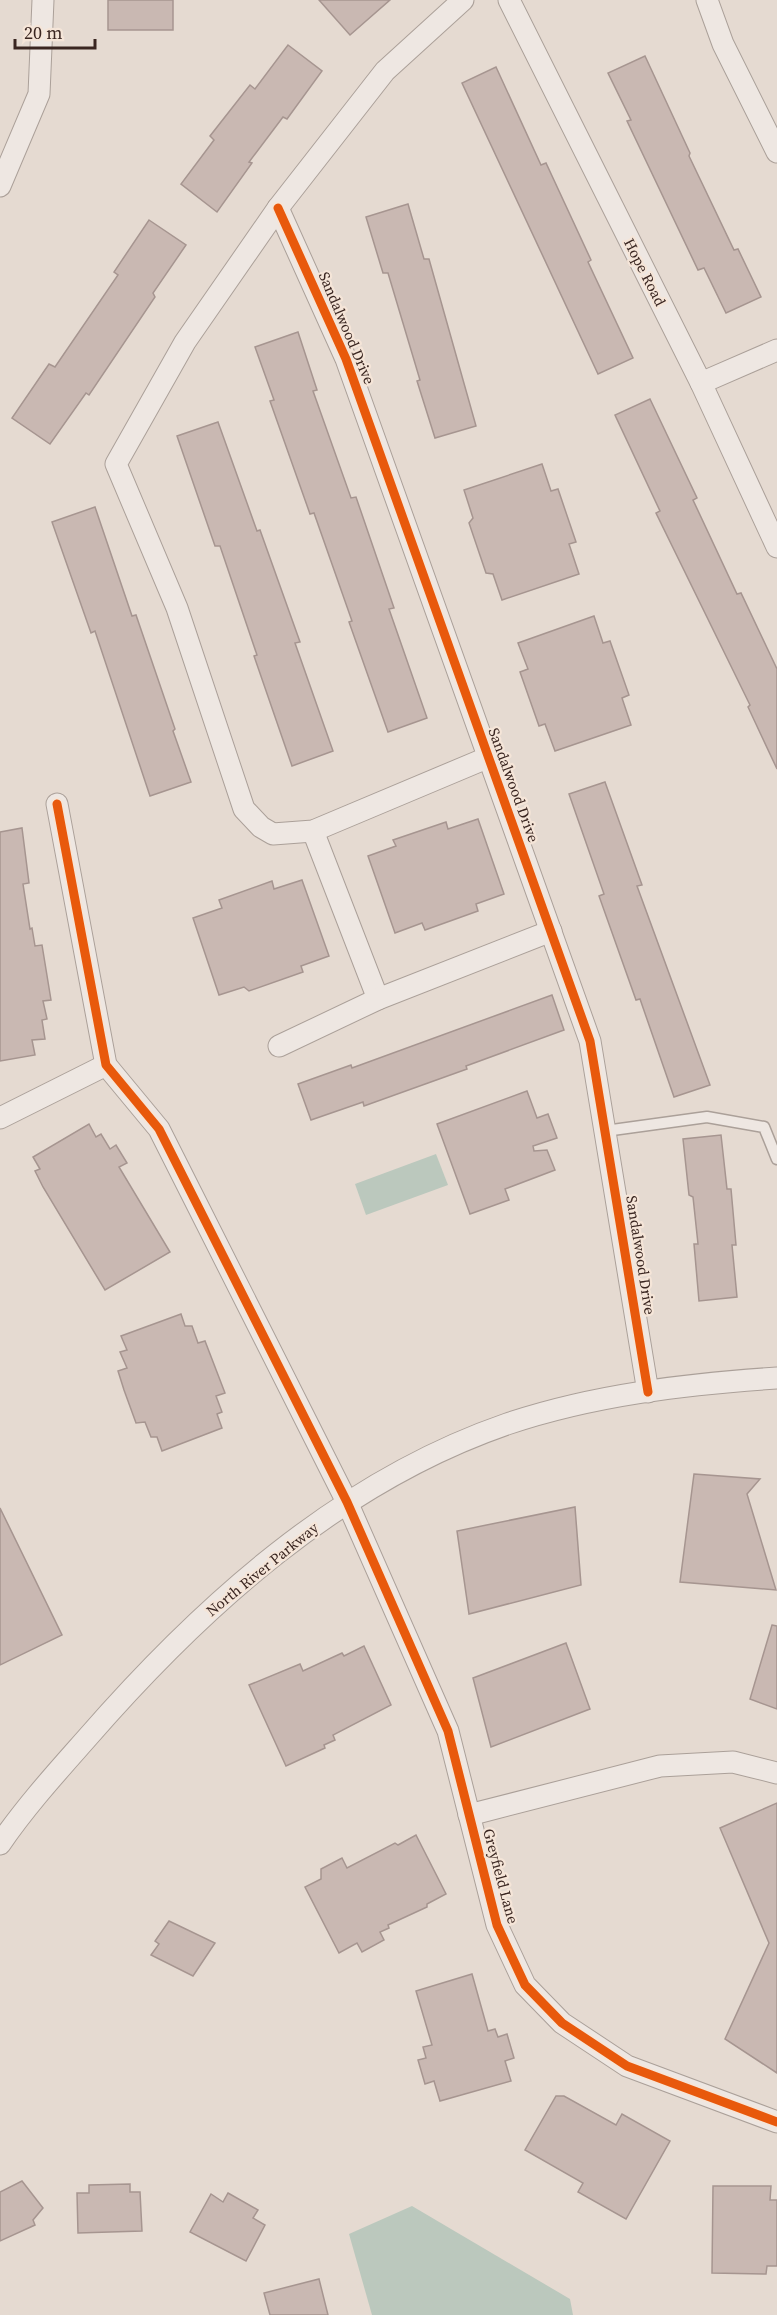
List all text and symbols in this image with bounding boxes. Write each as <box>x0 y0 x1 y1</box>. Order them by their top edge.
scale bar <box>15 12 94 50</box>
text: 20 m <box>24 20 62 45</box>
street label: Hope Road <box>619 234 671 310</box>
street label: Sandalwood Drive <box>314 268 380 388</box>
street label: Sandalwood Drive <box>484 725 545 846</box>
street label: Sandalwood Drive <box>621 1194 661 1316</box>
street label: North River Parkway <box>201 1517 323 1621</box>
street label: Greyfield Lane <box>478 1826 524 1926</box>

